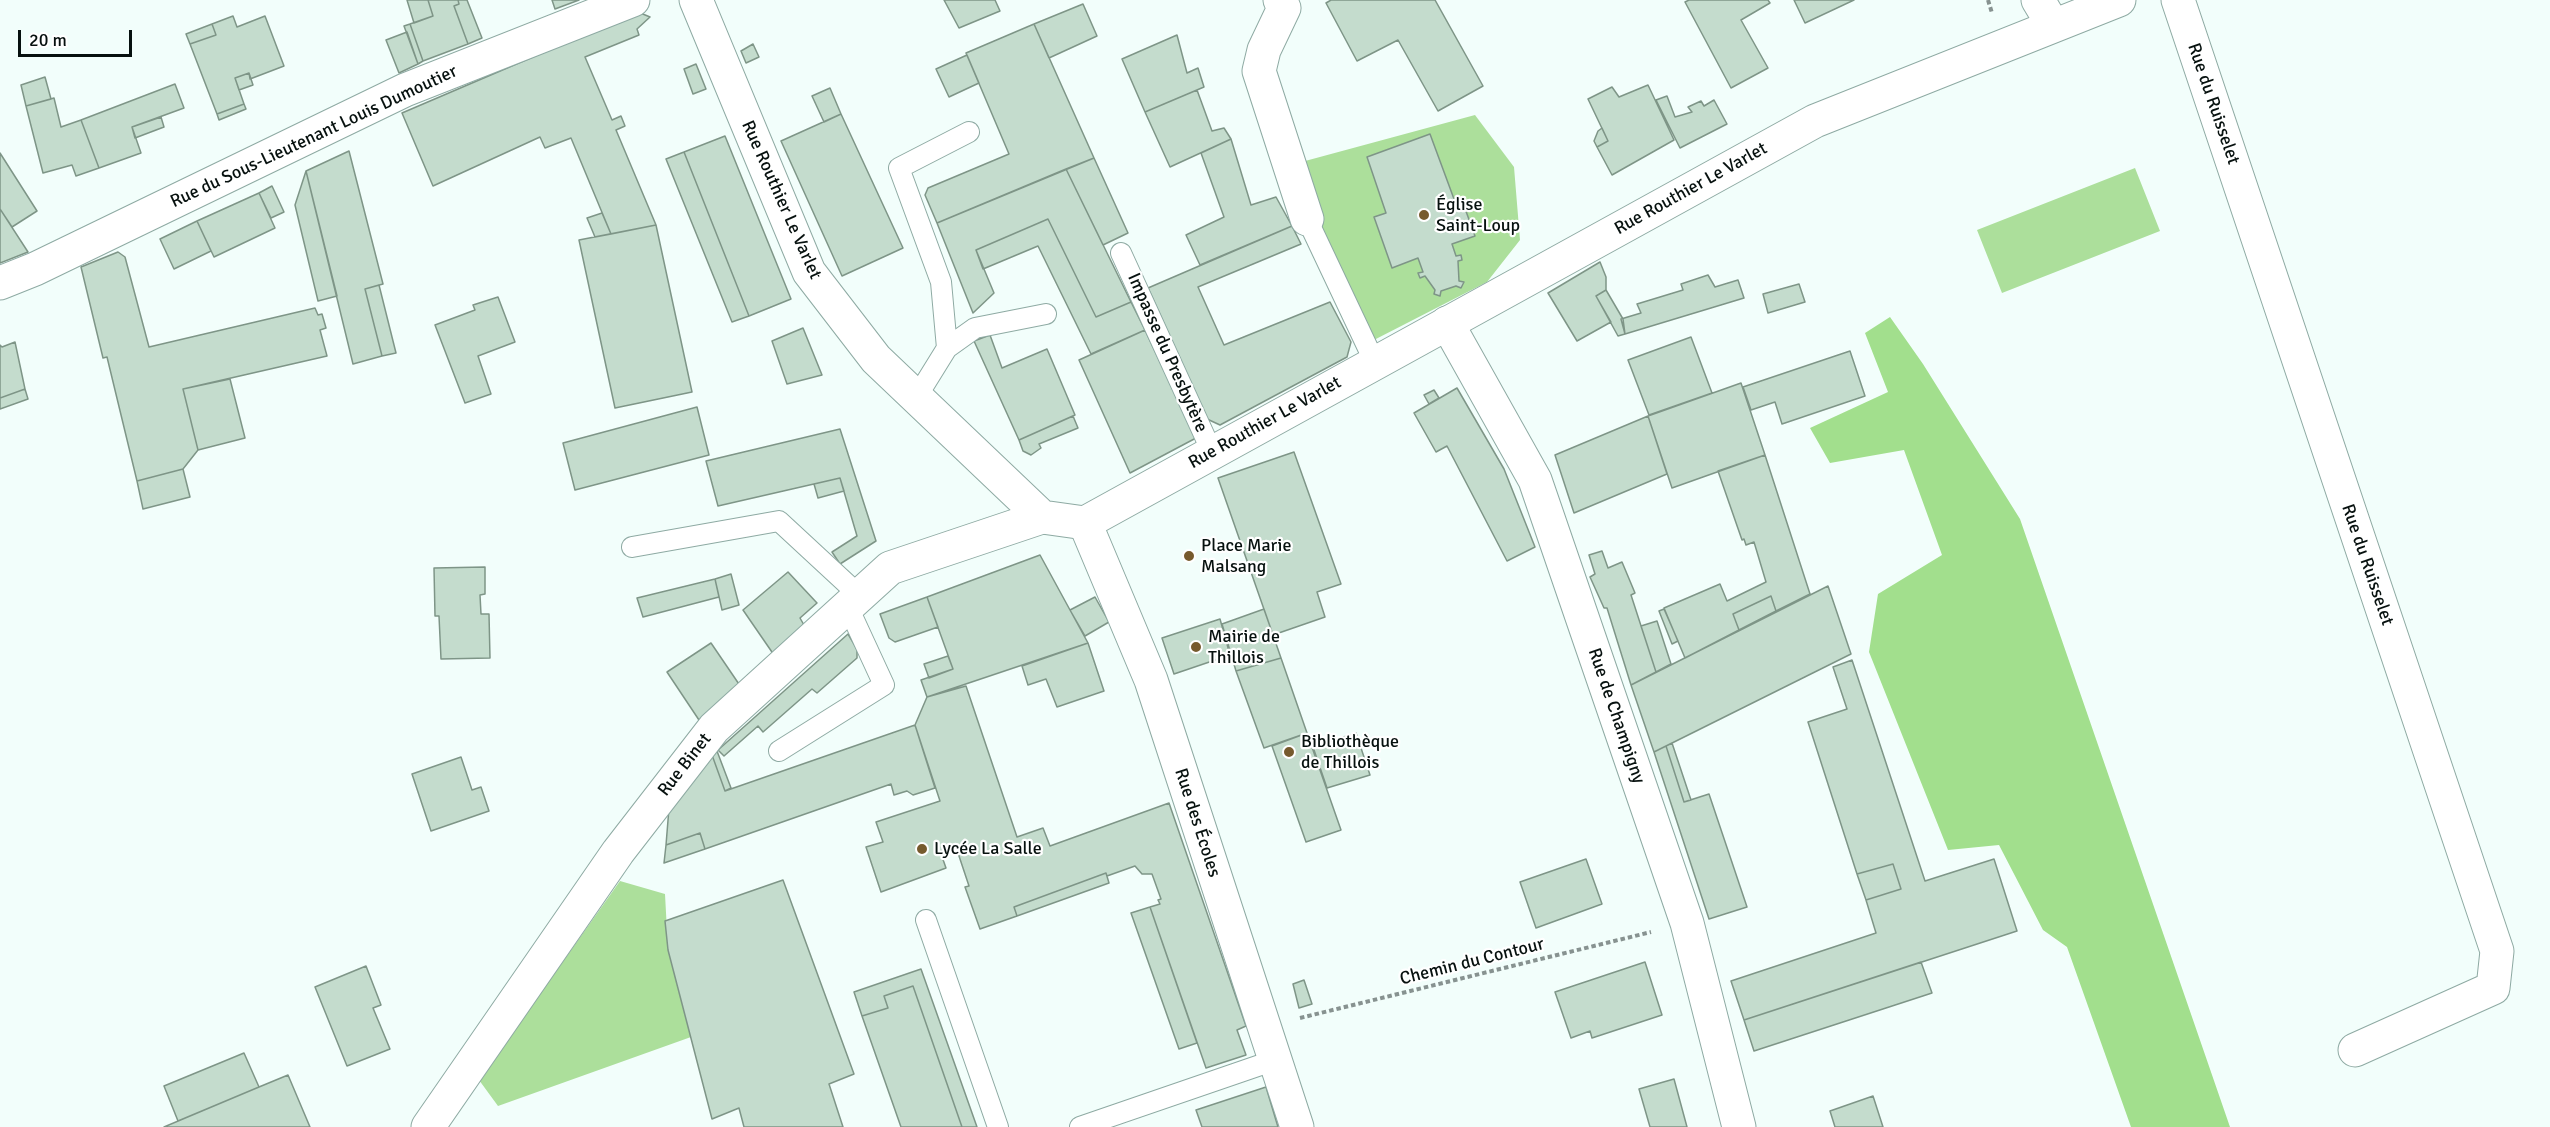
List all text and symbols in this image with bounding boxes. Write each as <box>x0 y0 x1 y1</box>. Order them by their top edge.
scale bar <box>21 18 135 56</box>
text: 20 m <box>29 29 67 51</box>
street label: Rue du Ruisselet <box>2182 41 2244 167</box>
street label: Rue du Sous-Lieutenant Louis Dumoutier <box>167 61 461 213</box>
street label: Rue Routhier Le Varlet <box>736 117 826 283</box>
street label: Rue Routhier Le Varlet <box>1611 138 1771 240</box>
place label: Église Saint-Loup <box>1436 194 1520 236</box>
marker: Église Saint-Loup <box>1417 208 1431 222</box>
street label: Impasse du Presbytère <box>1122 270 1212 436</box>
street label: Rue Routhier Le Varlet <box>1185 372 1345 474</box>
street label: Rue du Ruisselet <box>2336 502 2398 628</box>
place label: Place Marie Malsang <box>1201 535 1291 578</box>
marker: Place Marie Malsang <box>1182 549 1196 563</box>
place label: Mairie de Thillois <box>1208 626 1280 668</box>
marker: Mairie de Thillois <box>1189 640 1203 654</box>
street label: Rue de Champigny <box>1583 645 1649 787</box>
street label: Rue Binet <box>654 729 716 801</box>
place label: Bibliothèque de Thillois <box>1301 731 1399 774</box>
marker: Bibliothèque de Thillois <box>1282 745 1296 759</box>
street label: Rue des Écoles <box>1169 766 1225 880</box>
place label: Lycée La Salle <box>934 838 1042 860</box>
marker: Lycée La Salle <box>915 842 929 856</box>
street label: Chemin du Contour <box>1398 934 1546 990</box>

